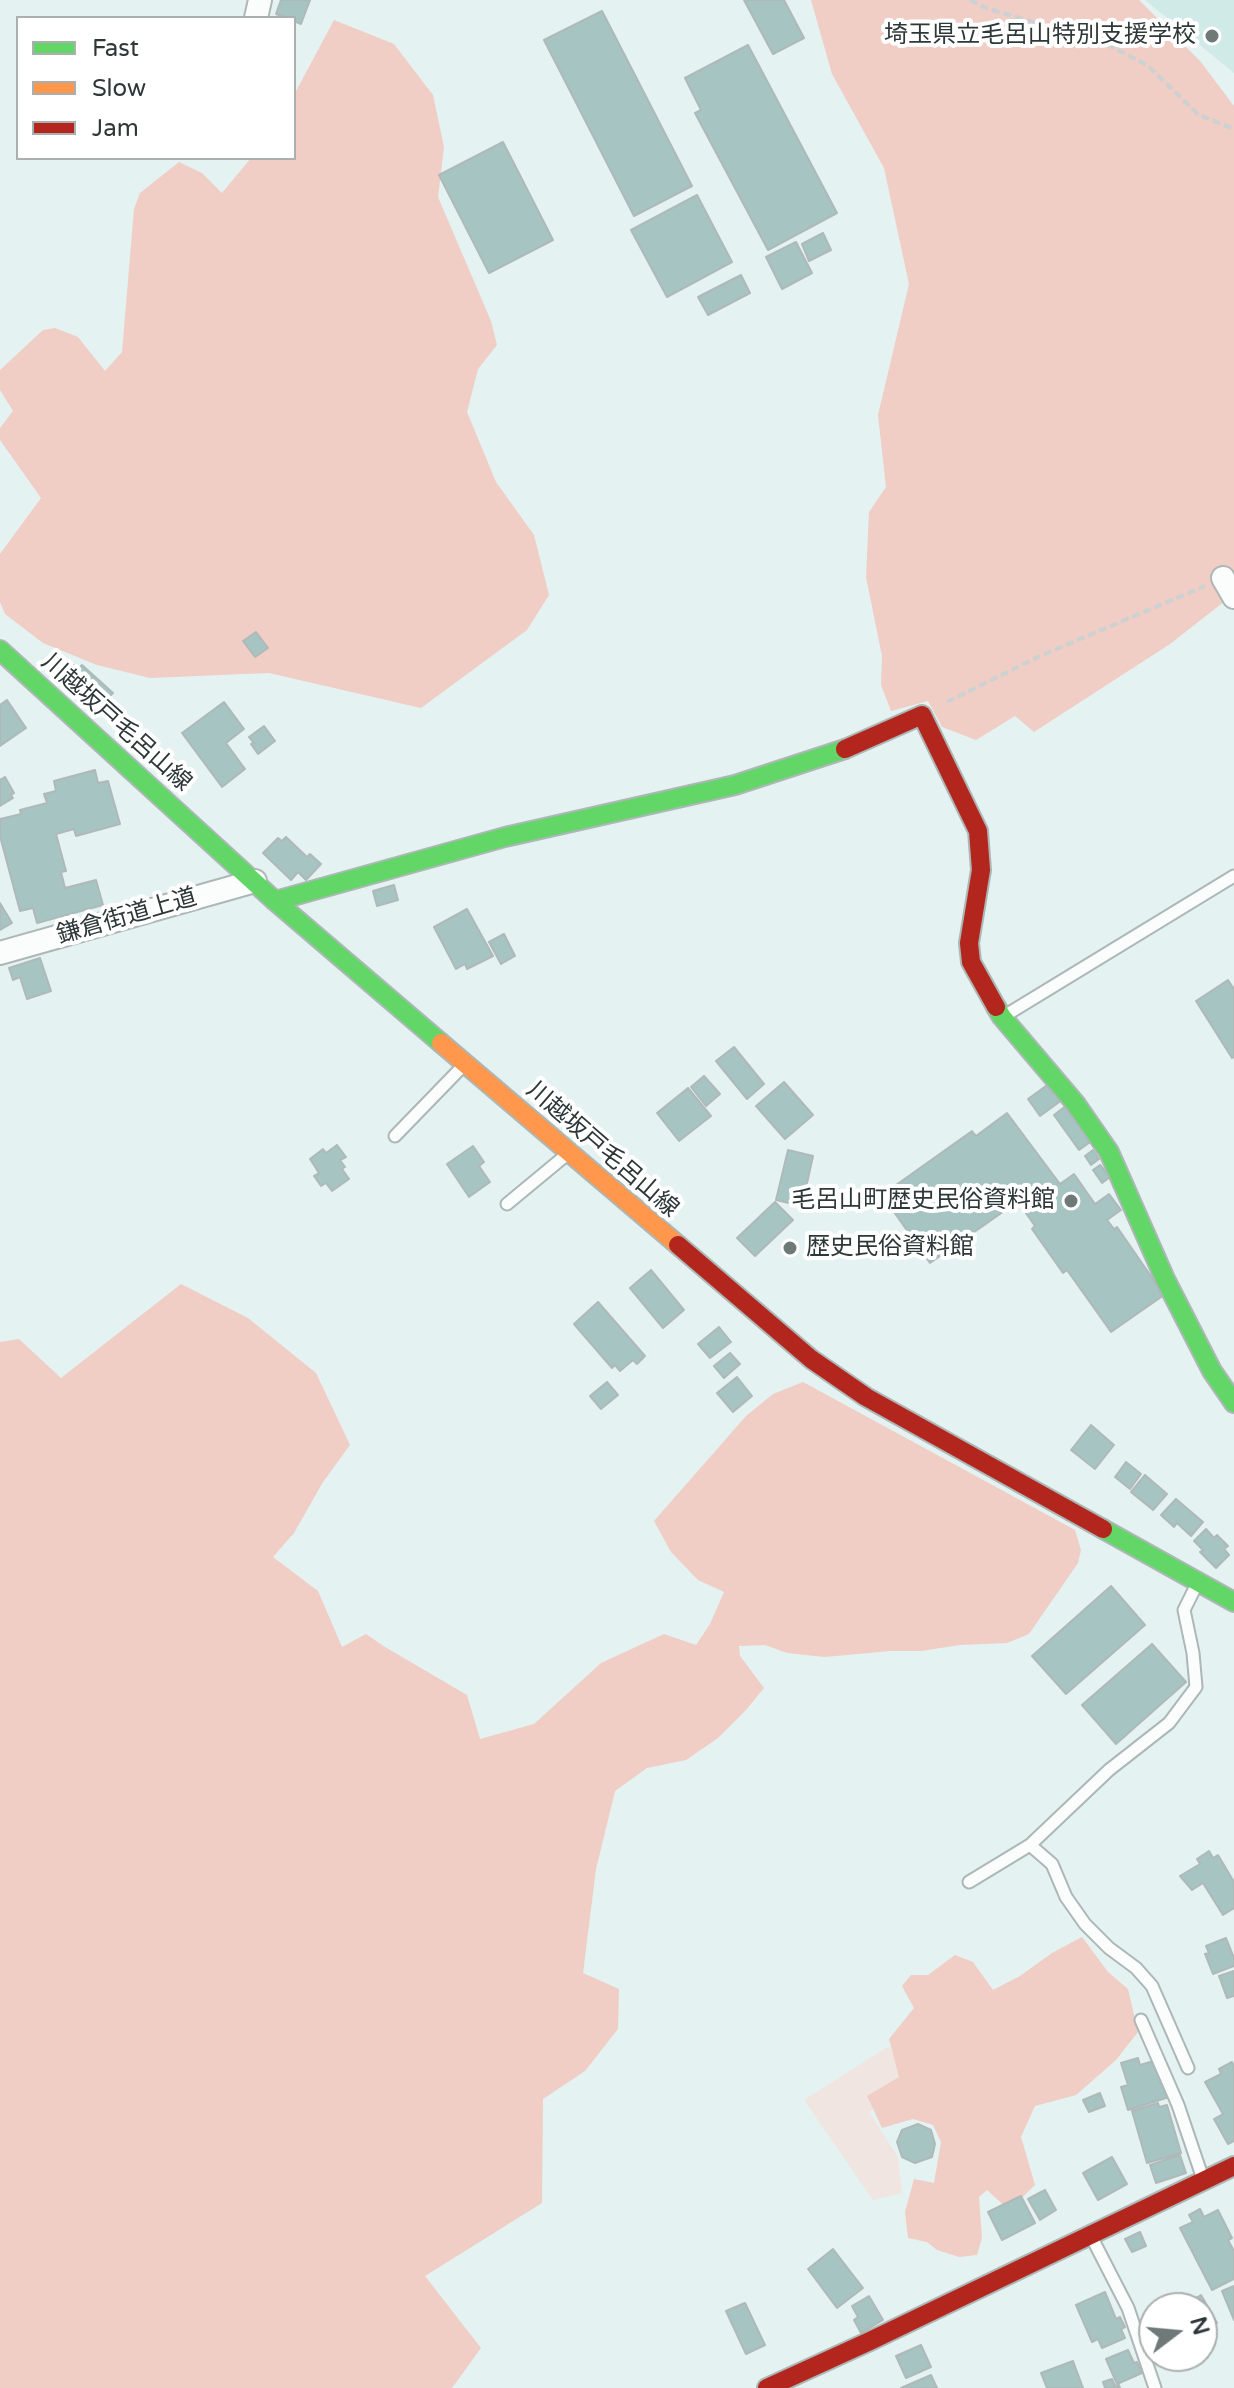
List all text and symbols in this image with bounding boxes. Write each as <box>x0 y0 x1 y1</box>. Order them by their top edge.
legend <box>16 16 296 160</box>
place label: 埼玉県立毛呂山特別支援学校 <box>884 22 1196 50</box>
marker: 埼玉県立毛呂山特別支援学校 <box>1203 27 1221 45</box>
text: Fast <box>92 34 139 63</box>
text: Slow <box>92 74 146 103</box>
text: Jam <box>92 114 139 143</box>
street label: 川越坂戸毛呂山線 <box>35 648 197 798</box>
street label: 鎌倉街道上道 <box>54 883 200 951</box>
street label: 川越坂戸毛呂山線 <box>520 1076 684 1224</box>
place label: 毛呂山町歴史民俗資料館 <box>791 1187 1055 1215</box>
marker: 毛呂山町歴史民俗資料館 <box>1062 1192 1080 1210</box>
place label: 歴史民俗資料館 <box>806 1234 974 1262</box>
marker: 歴史民俗資料館 <box>781 1239 799 1257</box>
north arrow <box>1138 2292 1218 2372</box>
text: N <box>1184 2314 1214 2338</box>

